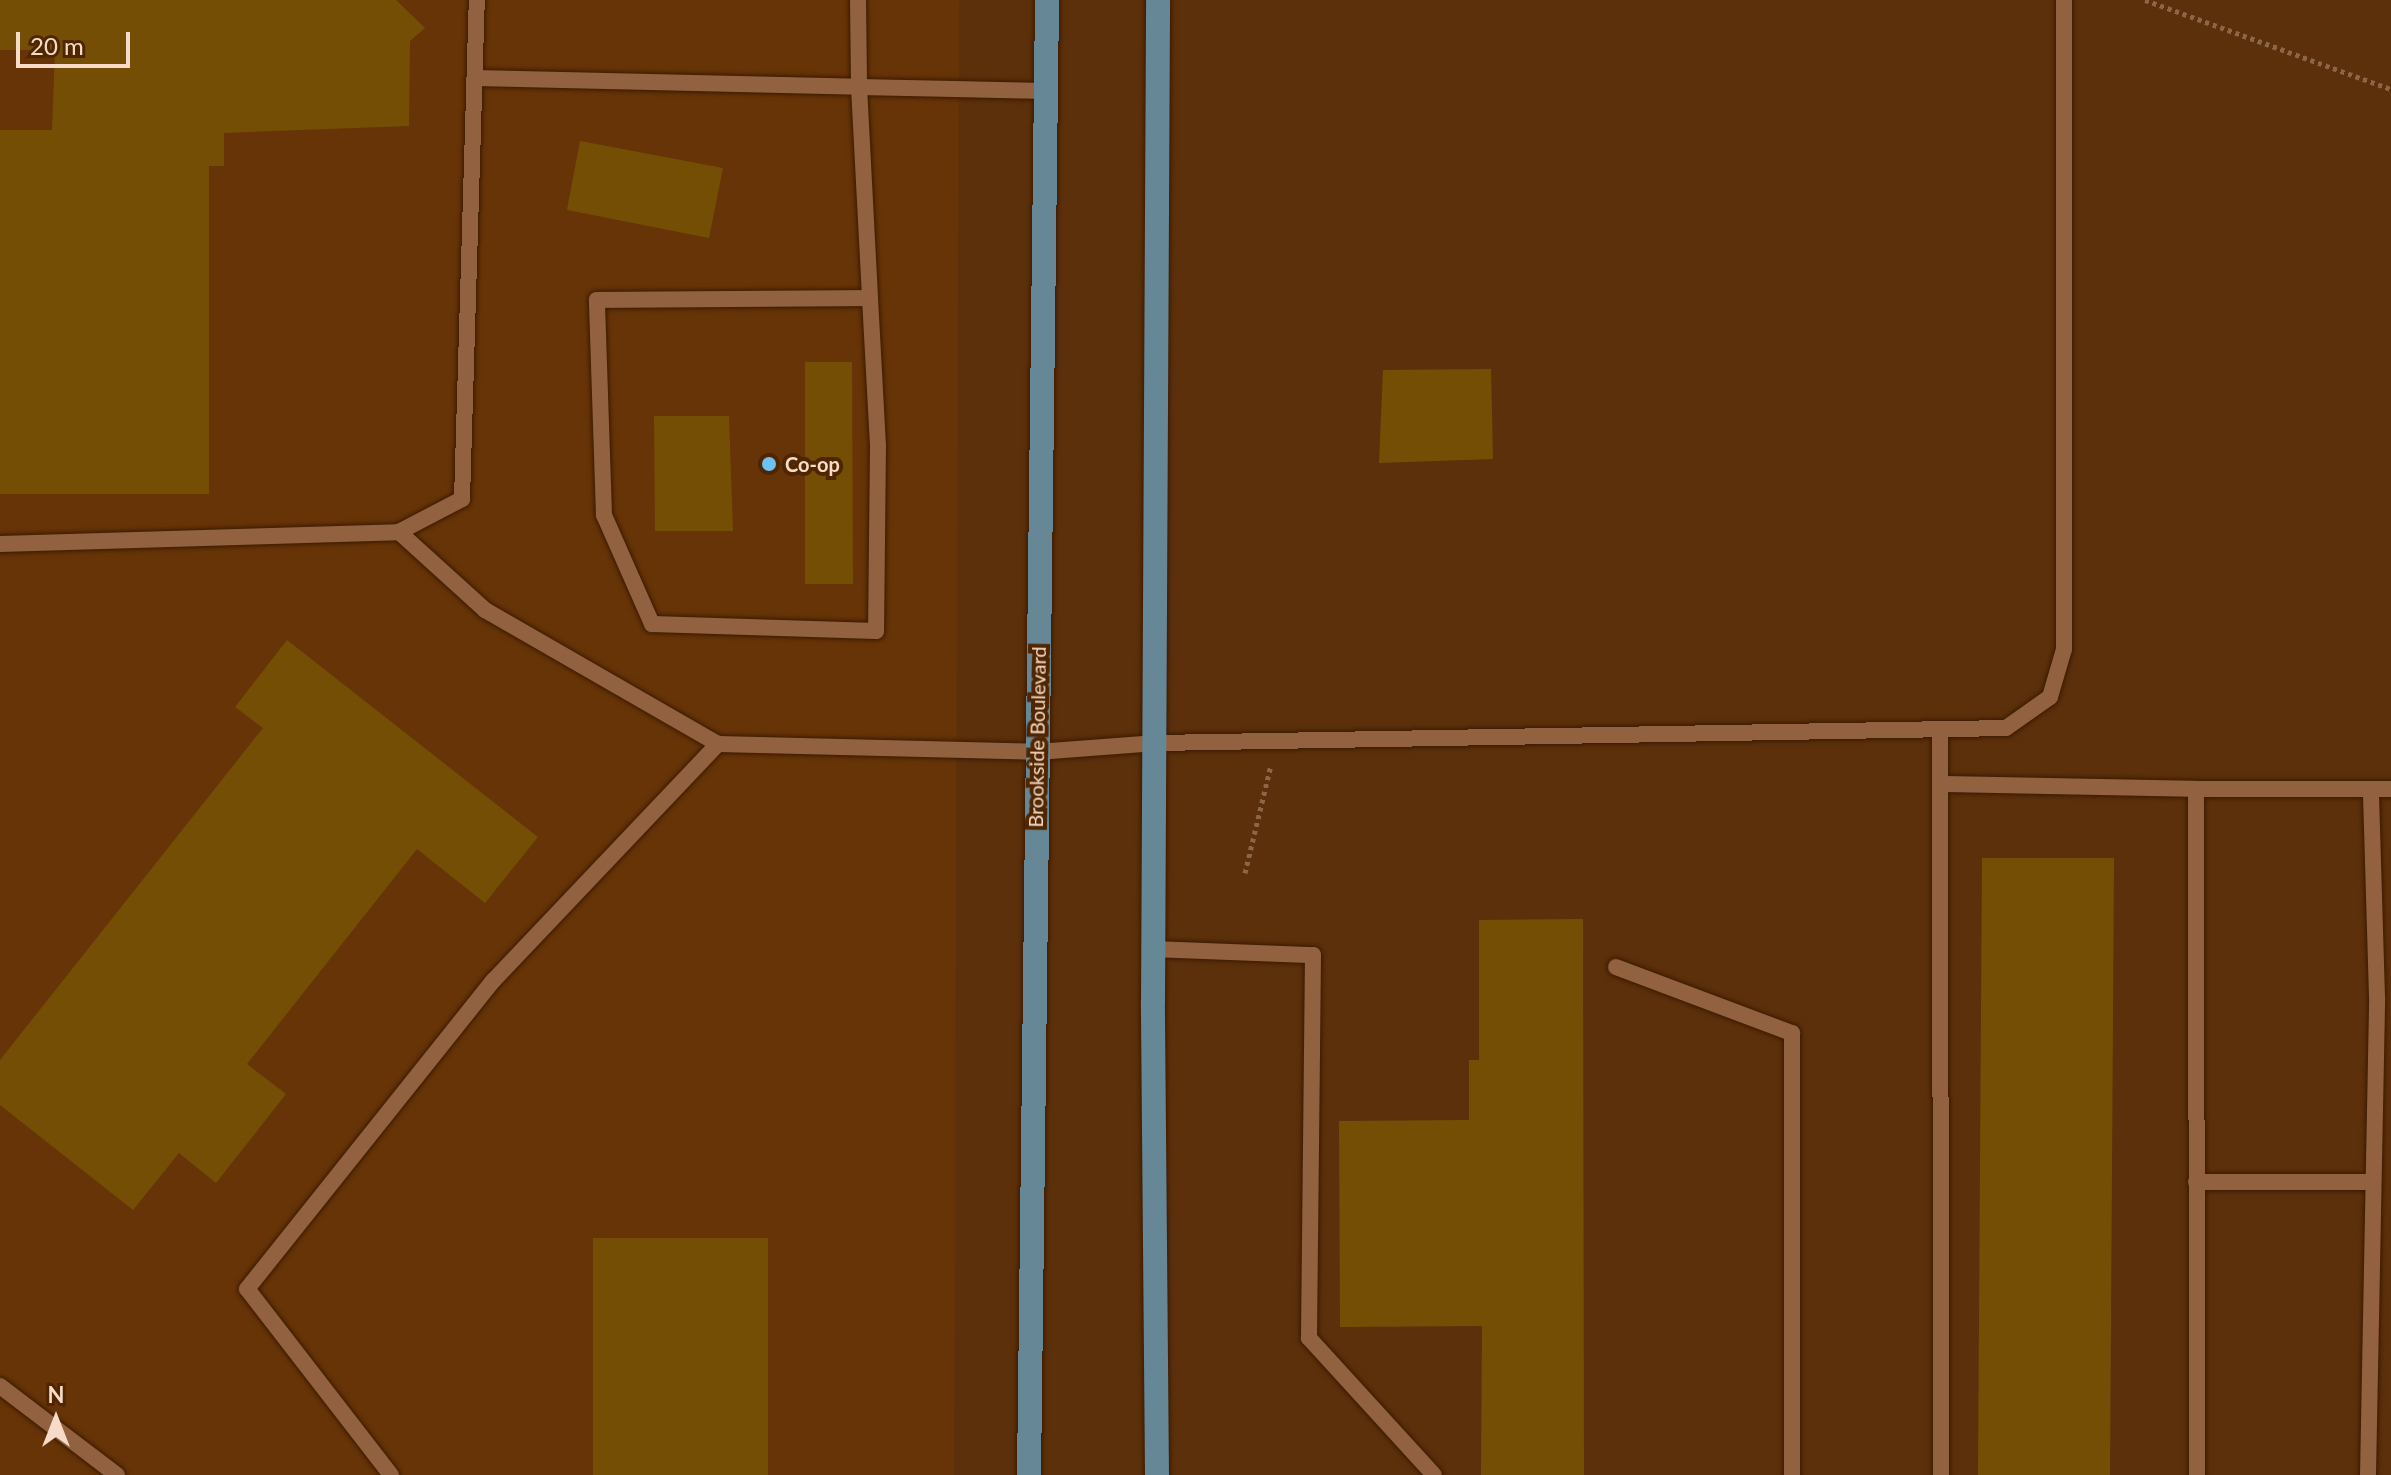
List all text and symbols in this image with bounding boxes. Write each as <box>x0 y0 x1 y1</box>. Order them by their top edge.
scale bar <box>20 16 134 66</box>
text: 20 m <box>30 31 84 60</box>
place label: Co-op <box>785 452 840 476</box>
marker: Co-op <box>760 455 778 473</box>
street label: Brookside Boulevard <box>1023 646 1051 828</box>
north arrow <box>16 1379 96 1459</box>
text: N <box>48 1381 64 1408</box>

